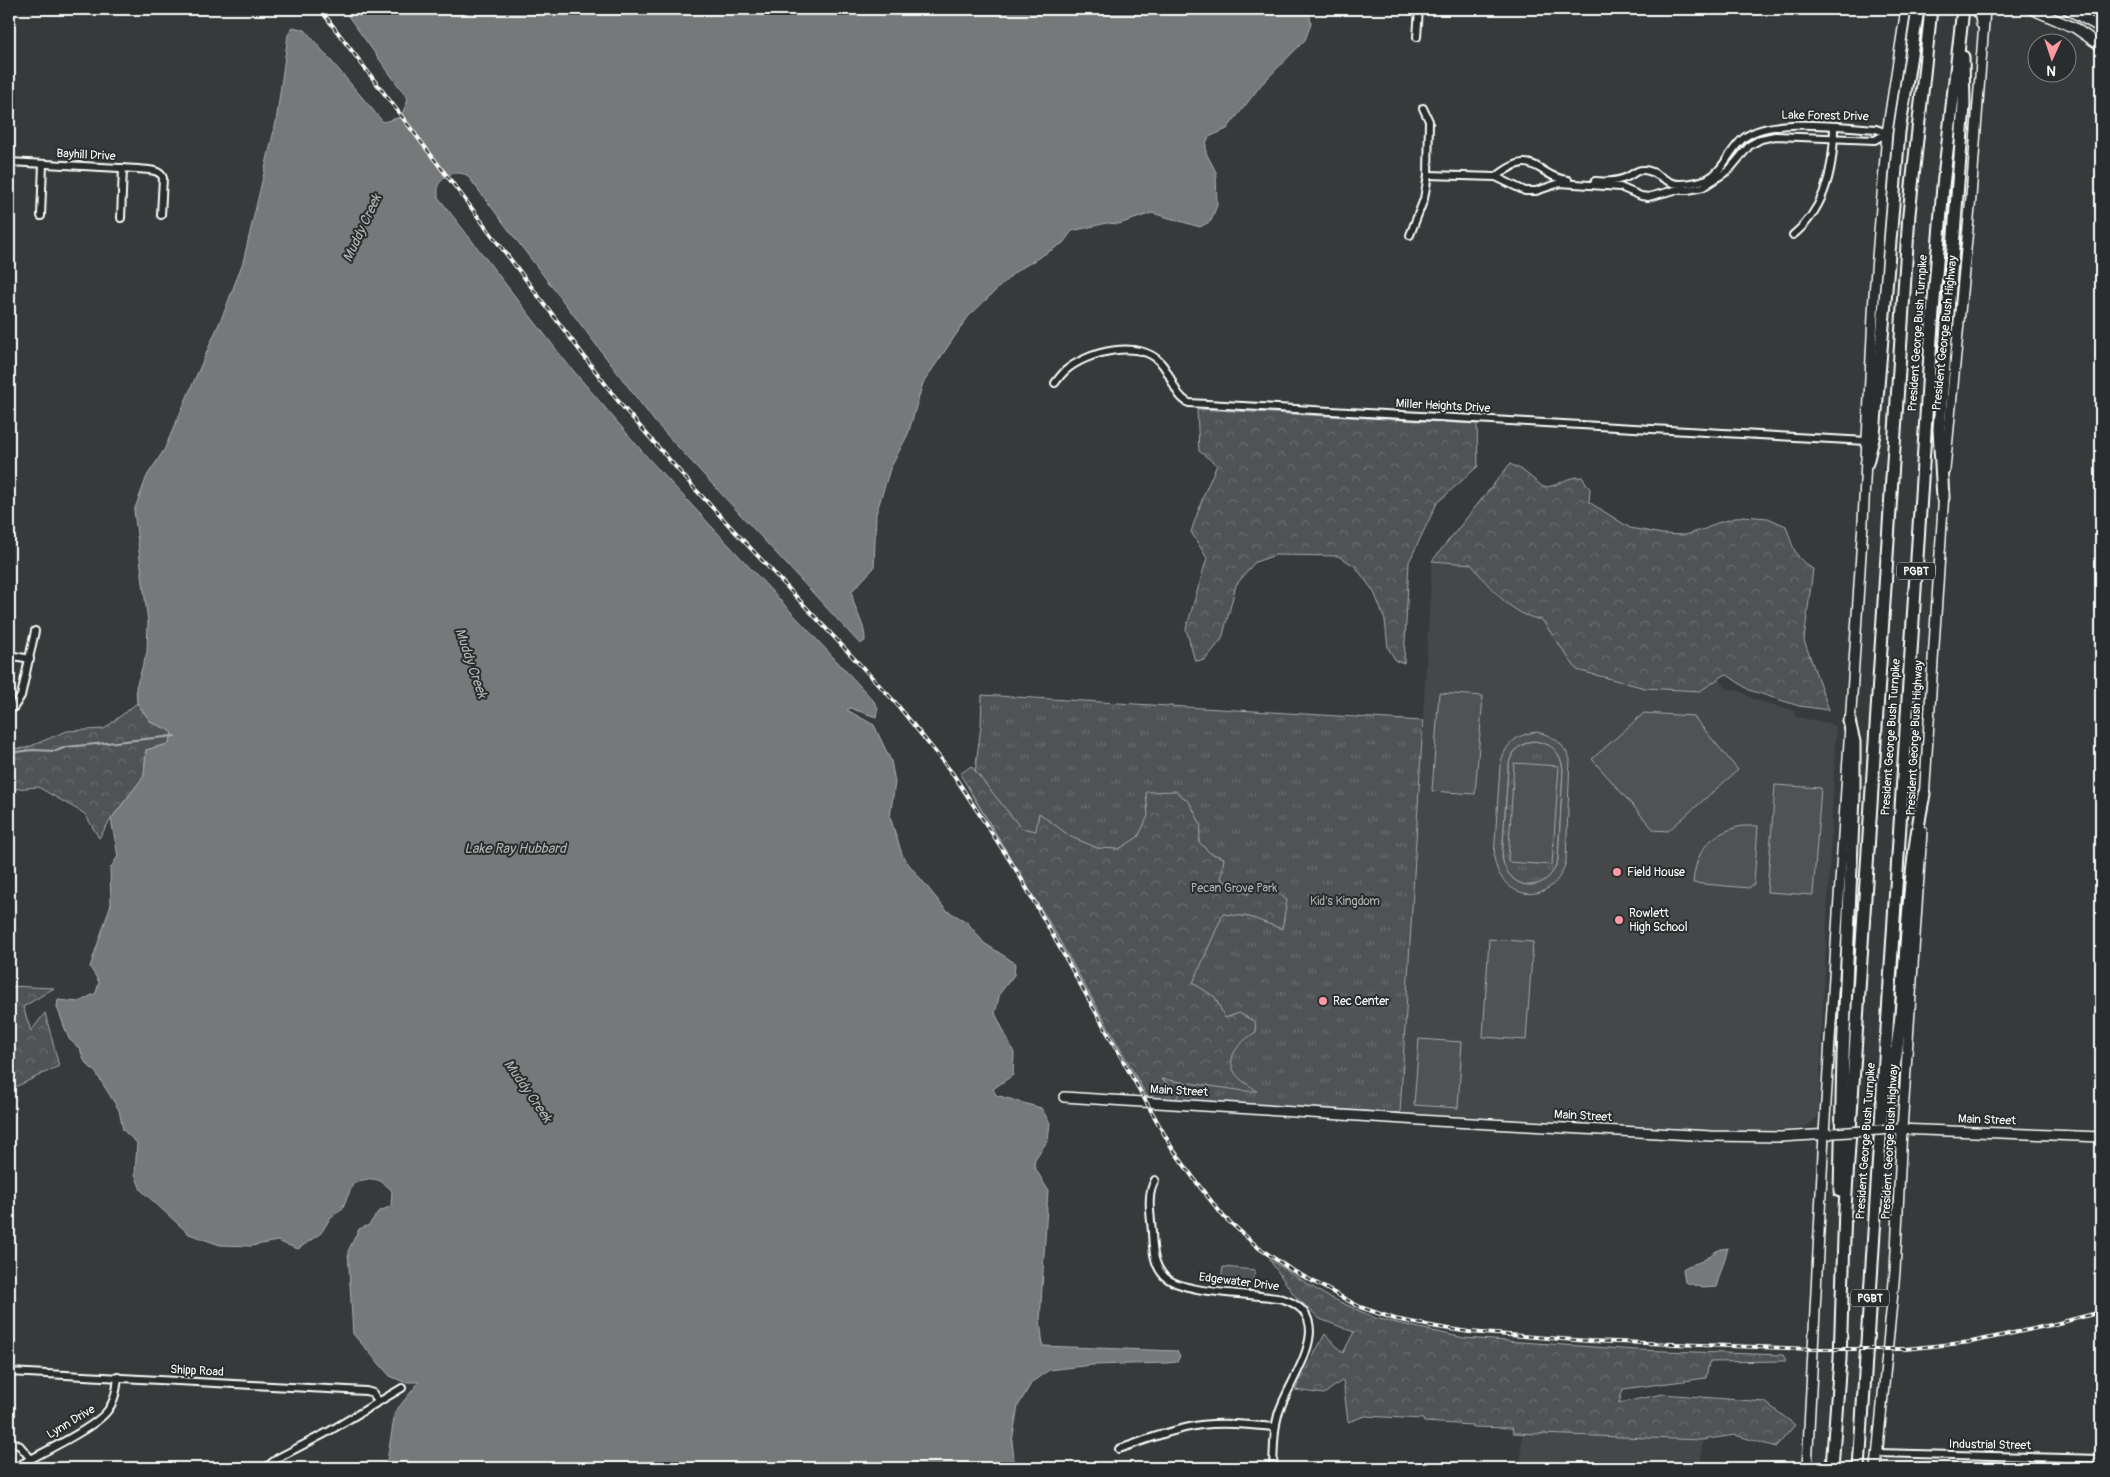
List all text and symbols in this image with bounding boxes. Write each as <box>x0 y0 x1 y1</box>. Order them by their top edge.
north arrow <box>2028 32 2078 82</box>
text: N <box>2046 62 2057 79</box>
street label: Lake Forest Drive <box>1781 108 1869 124</box>
street label: Bayhill Drive <box>56 146 116 164</box>
water label: Muddy Creek <box>339 190 386 265</box>
street label: President George Bush Turnpike <box>1905 254 1931 412</box>
street label: President George Bush Highway <box>1929 255 1961 411</box>
street label: Miller Heights Drive <box>1395 396 1491 416</box>
road number: PGBT <box>1897 562 1935 580</box>
water label: Muddy Creek <box>451 626 491 701</box>
street label: President George Bush Turnpike <box>1878 658 1904 816</box>
street label: President George Bush Highway <box>1903 660 1927 816</box>
water label: Lake Ray Hubbard <box>464 840 568 857</box>
place label: Field House <box>1627 865 1685 880</box>
marker: Field House <box>1611 866 1623 878</box>
park label: Pecan Grove Park <box>1191 881 1277 896</box>
park label: Kid's Kingdom <box>1310 894 1380 909</box>
place label: Rowlett High School <box>1629 906 1688 935</box>
marker: Rowlett High School <box>1613 914 1625 926</box>
place label: Rec Center <box>1333 994 1390 1009</box>
marker: Rec Center <box>1317 995 1329 1007</box>
water label: Muddy Creek <box>500 1056 557 1127</box>
street label: President George Bush Turnpike <box>1853 1062 1879 1220</box>
street label: President George Bush Highway <box>1878 1064 1902 1220</box>
street label: Main Street <box>1150 1082 1209 1100</box>
street label: Main Street <box>1554 1107 1613 1125</box>
street label: Main Street <box>1958 1111 2016 1129</box>
street label: Edgewater Drive <box>1198 1270 1280 1294</box>
road number: PGBT <box>1851 1290 1889 1306</box>
street label: Shipp Road <box>170 1362 224 1380</box>
street label: Lynn Drive <box>44 1402 98 1442</box>
street label: Industrial Street <box>1949 1437 2031 1453</box>

